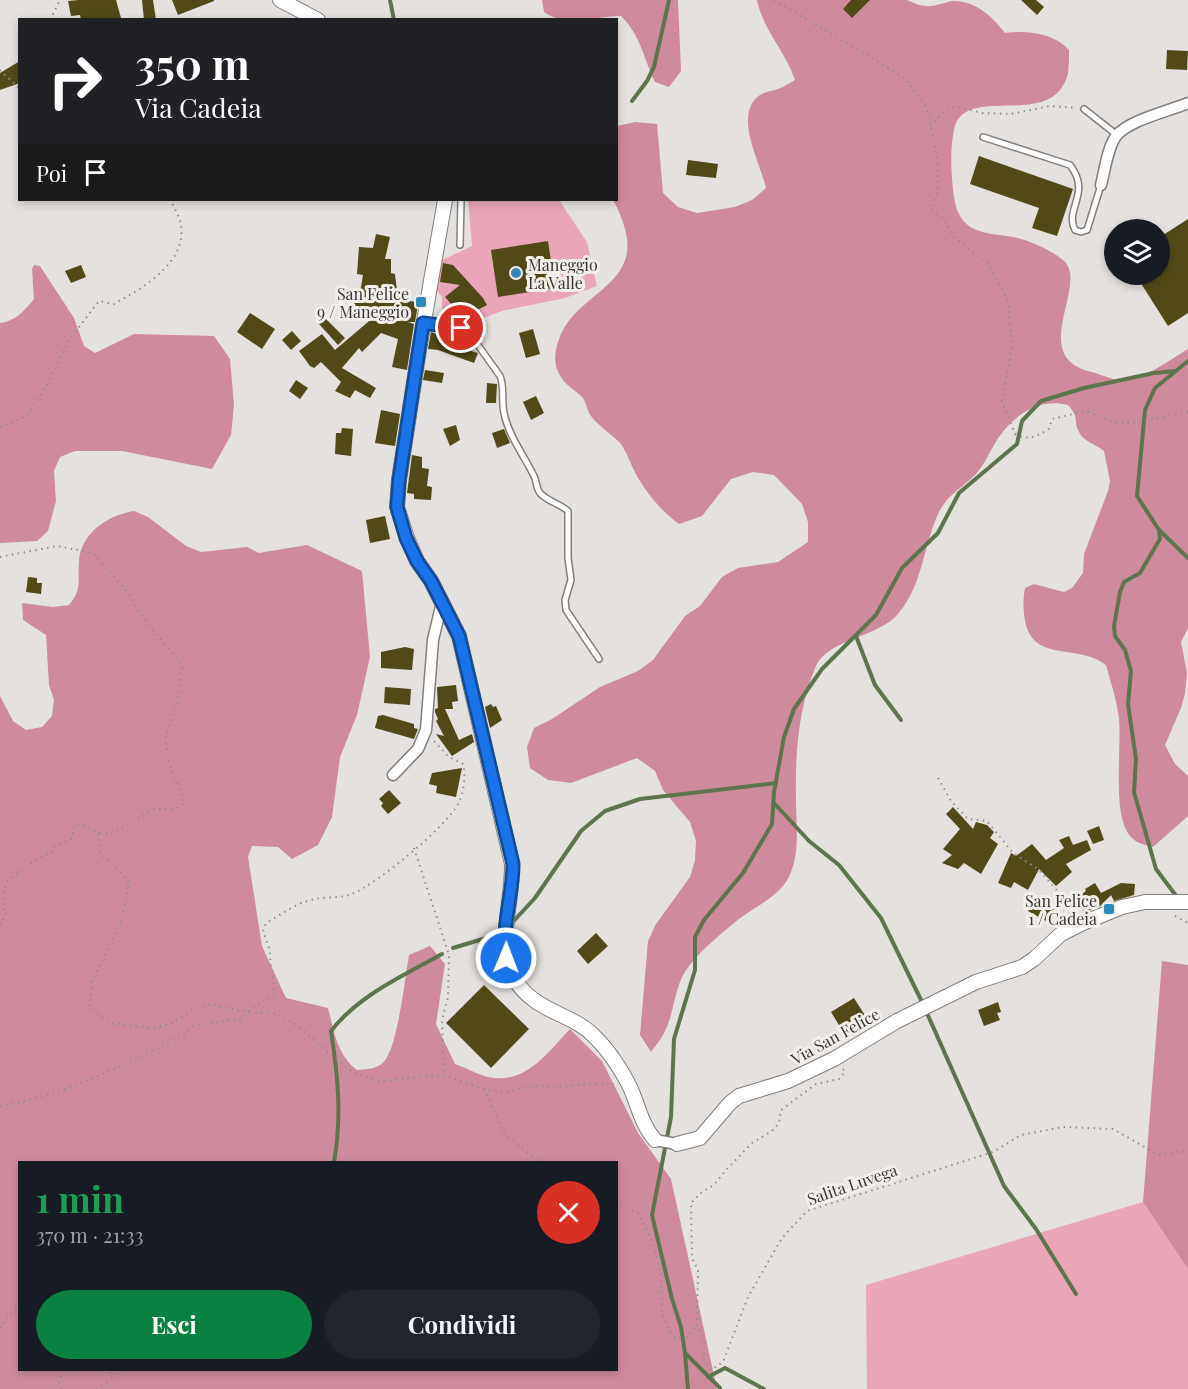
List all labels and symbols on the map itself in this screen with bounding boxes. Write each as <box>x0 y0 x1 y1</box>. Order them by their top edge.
place label: Maneggio La Valle <box>528 254 598 293</box>
marker: Maneggio La Valle <box>509 266 523 280</box>
place label: San Felice 9 / Maneggio <box>317 283 409 322</box>
marker: San Felice 9 / Maneggio <box>414 295 428 309</box>
pin <box>435 302 486 353</box>
place label: San Felice 1 / Cadeia <box>1025 890 1097 929</box>
marker: San Felice 1 / Cadeia <box>1102 902 1116 916</box>
position arrow <box>474 926 538 990</box>
street label: Via San Felice <box>786 1003 883 1069</box>
street label: Salita Luvega <box>804 1159 900 1209</box>

